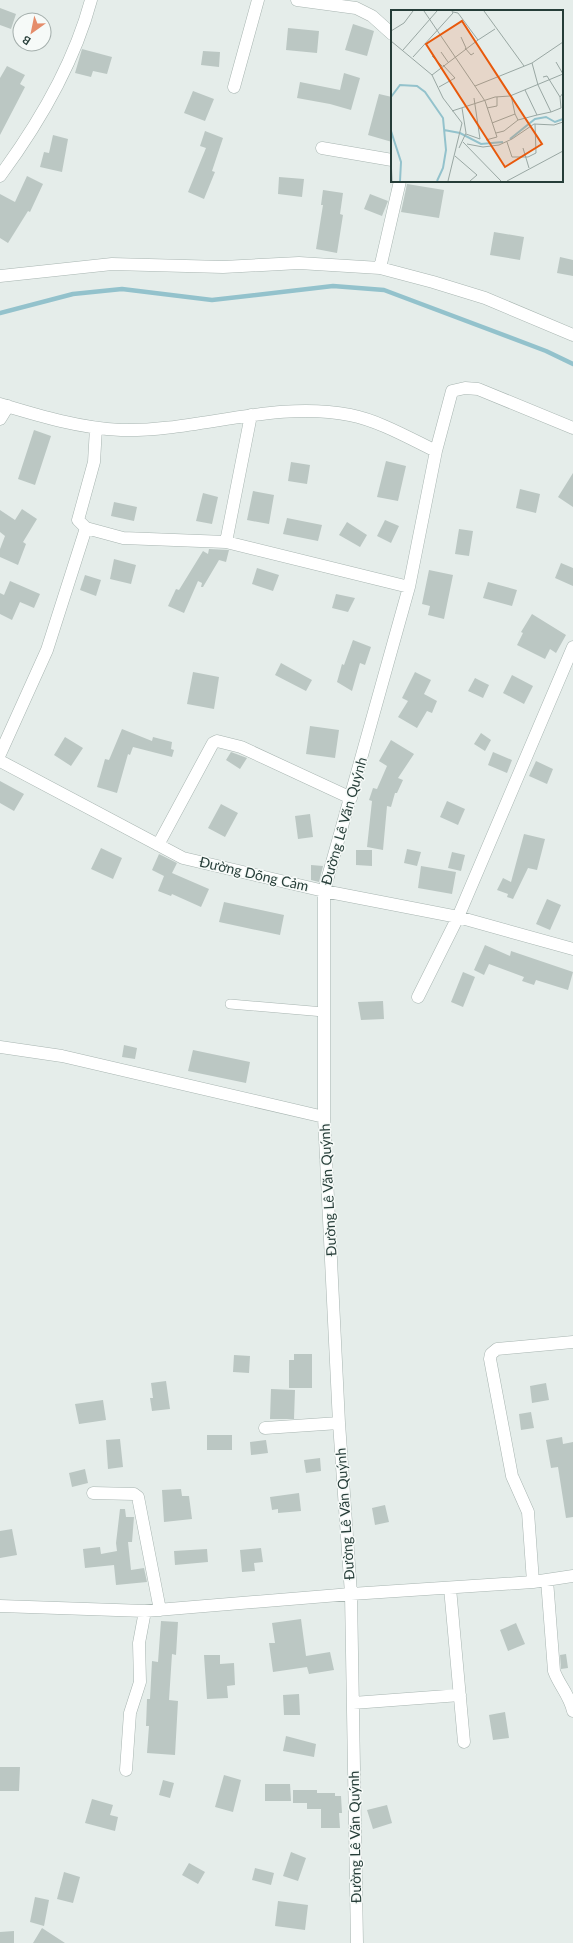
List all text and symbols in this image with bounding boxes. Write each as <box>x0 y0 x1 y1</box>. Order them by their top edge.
inset map <box>391 10 563 182</box>
north arrow <box>12 12 52 52</box>
text: B <box>20 33 33 48</box>
street label: Đường Lê Văn Quýnh <box>317 755 370 887</box>
street label: Đường Dõng Cảm <box>198 853 310 894</box>
street label: Đường Lê Văn Quýnh <box>316 1123 339 1257</box>
street label: Đường Lê Văn Quýnh <box>331 1447 358 1581</box>
street label: Đường Lê Văn Quýnh <box>345 1771 364 1903</box>

